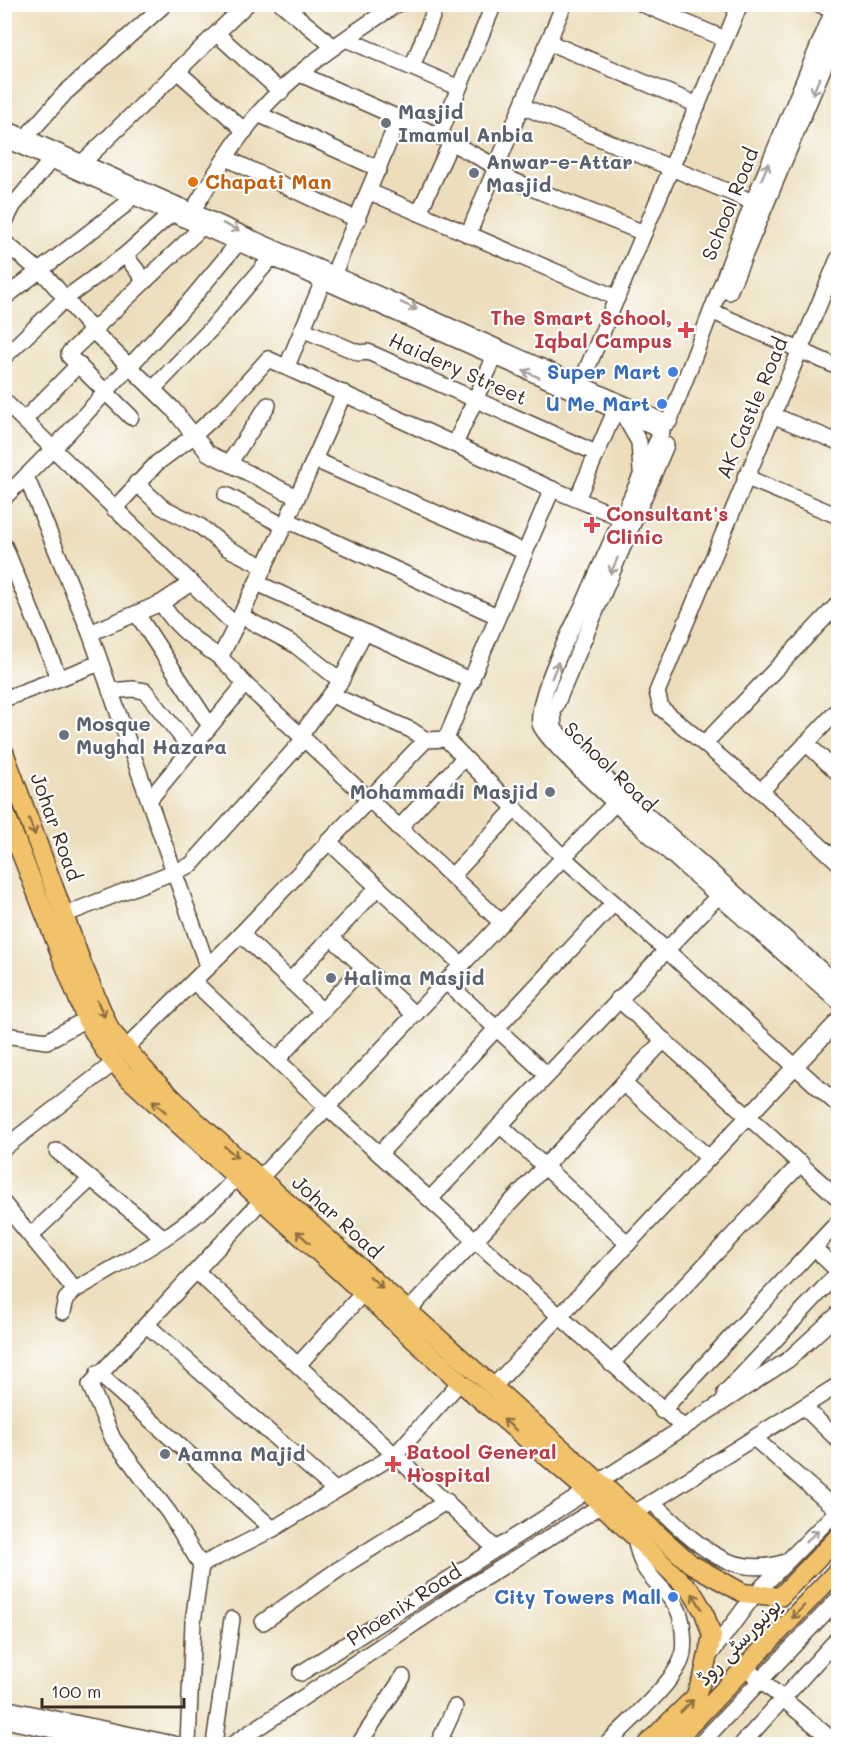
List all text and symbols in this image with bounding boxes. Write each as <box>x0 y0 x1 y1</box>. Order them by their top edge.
one-way arrow <box>810 77 821 95</box>
place label: Masjid Imamul Anbia <box>398 98 533 147</box>
marker: Masjid Imamul Anbia <box>379 116 393 130</box>
street label: School Road <box>695 143 763 264</box>
place label: Anwar-e-Attar Masjid <box>486 148 633 197</box>
one-way arrow <box>760 162 771 181</box>
marker: Anwar-e-Attar Masjid <box>467 166 481 180</box>
place label: Chapati Man <box>205 168 331 194</box>
marker: Chapati Man <box>186 175 200 189</box>
one-way arrow <box>222 222 240 233</box>
one-way arrow <box>400 301 418 313</box>
place label: The Smart School, Iqbal Campus <box>490 304 672 353</box>
marker: The Smart School, Iqbal Campus <box>677 321 695 339</box>
street label: Haidery Street <box>385 326 532 410</box>
street label: AK Castle Road <box>710 333 793 482</box>
place label: Super Mart <box>547 358 661 384</box>
marker: Super Mart <box>666 365 680 379</box>
one-way arrow <box>522 368 541 379</box>
place label: U Me Mart <box>546 390 650 416</box>
marker: U Me Mart <box>655 397 669 411</box>
place label: Consultant's Clinic <box>606 500 728 549</box>
marker: Consultant's Clinic <box>583 516 601 534</box>
one-way arrow <box>608 557 620 575</box>
one-way arrow <box>550 661 561 680</box>
place label: Mosque Mughal Hazara <box>76 710 227 759</box>
street label: School Road <box>559 716 663 817</box>
marker: Mosque Mughal Hazara <box>57 728 71 742</box>
street label: Johar Road <box>25 769 88 884</box>
place label: Mohammadi Masjid <box>350 778 538 804</box>
marker: Mohammadi Masjid <box>543 785 557 799</box>
one-way arrow <box>27 817 38 835</box>
place label: Halima Masjid <box>343 964 485 990</box>
marker: Halima Masjid <box>324 971 338 985</box>
one-way arrow <box>95 999 107 1017</box>
one-way arrow <box>152 1099 167 1113</box>
one-way arrow <box>223 1145 238 1159</box>
street label: Johar Road <box>287 1169 388 1264</box>
one-way arrow <box>296 1230 311 1244</box>
one-way arrow <box>368 1275 383 1289</box>
one-way arrow <box>503 1418 518 1432</box>
place label: Batool General Hospital <box>406 1438 556 1487</box>
place label: Aamna Majid <box>177 1440 306 1466</box>
marker: Aamna Majid <box>158 1447 172 1461</box>
marker: Batool General Hospital <box>384 1455 402 1473</box>
one-way arrow <box>805 1529 819 1544</box>
street label: Phoenix Road <box>341 1557 466 1651</box>
place label: City Towers Mall <box>494 1583 661 1609</box>
marker: City Towers Mall <box>666 1590 680 1604</box>
street label: یونیورسٹی روڈ <box>690 1592 787 1691</box>
one-way arrow <box>691 1593 703 1610</box>
one-way arrow <box>791 1605 805 1620</box>
scale bar <box>42 1671 184 1709</box>
text: 100 m <box>51 1679 101 1703</box>
one-way arrow <box>679 1698 694 1713</box>

